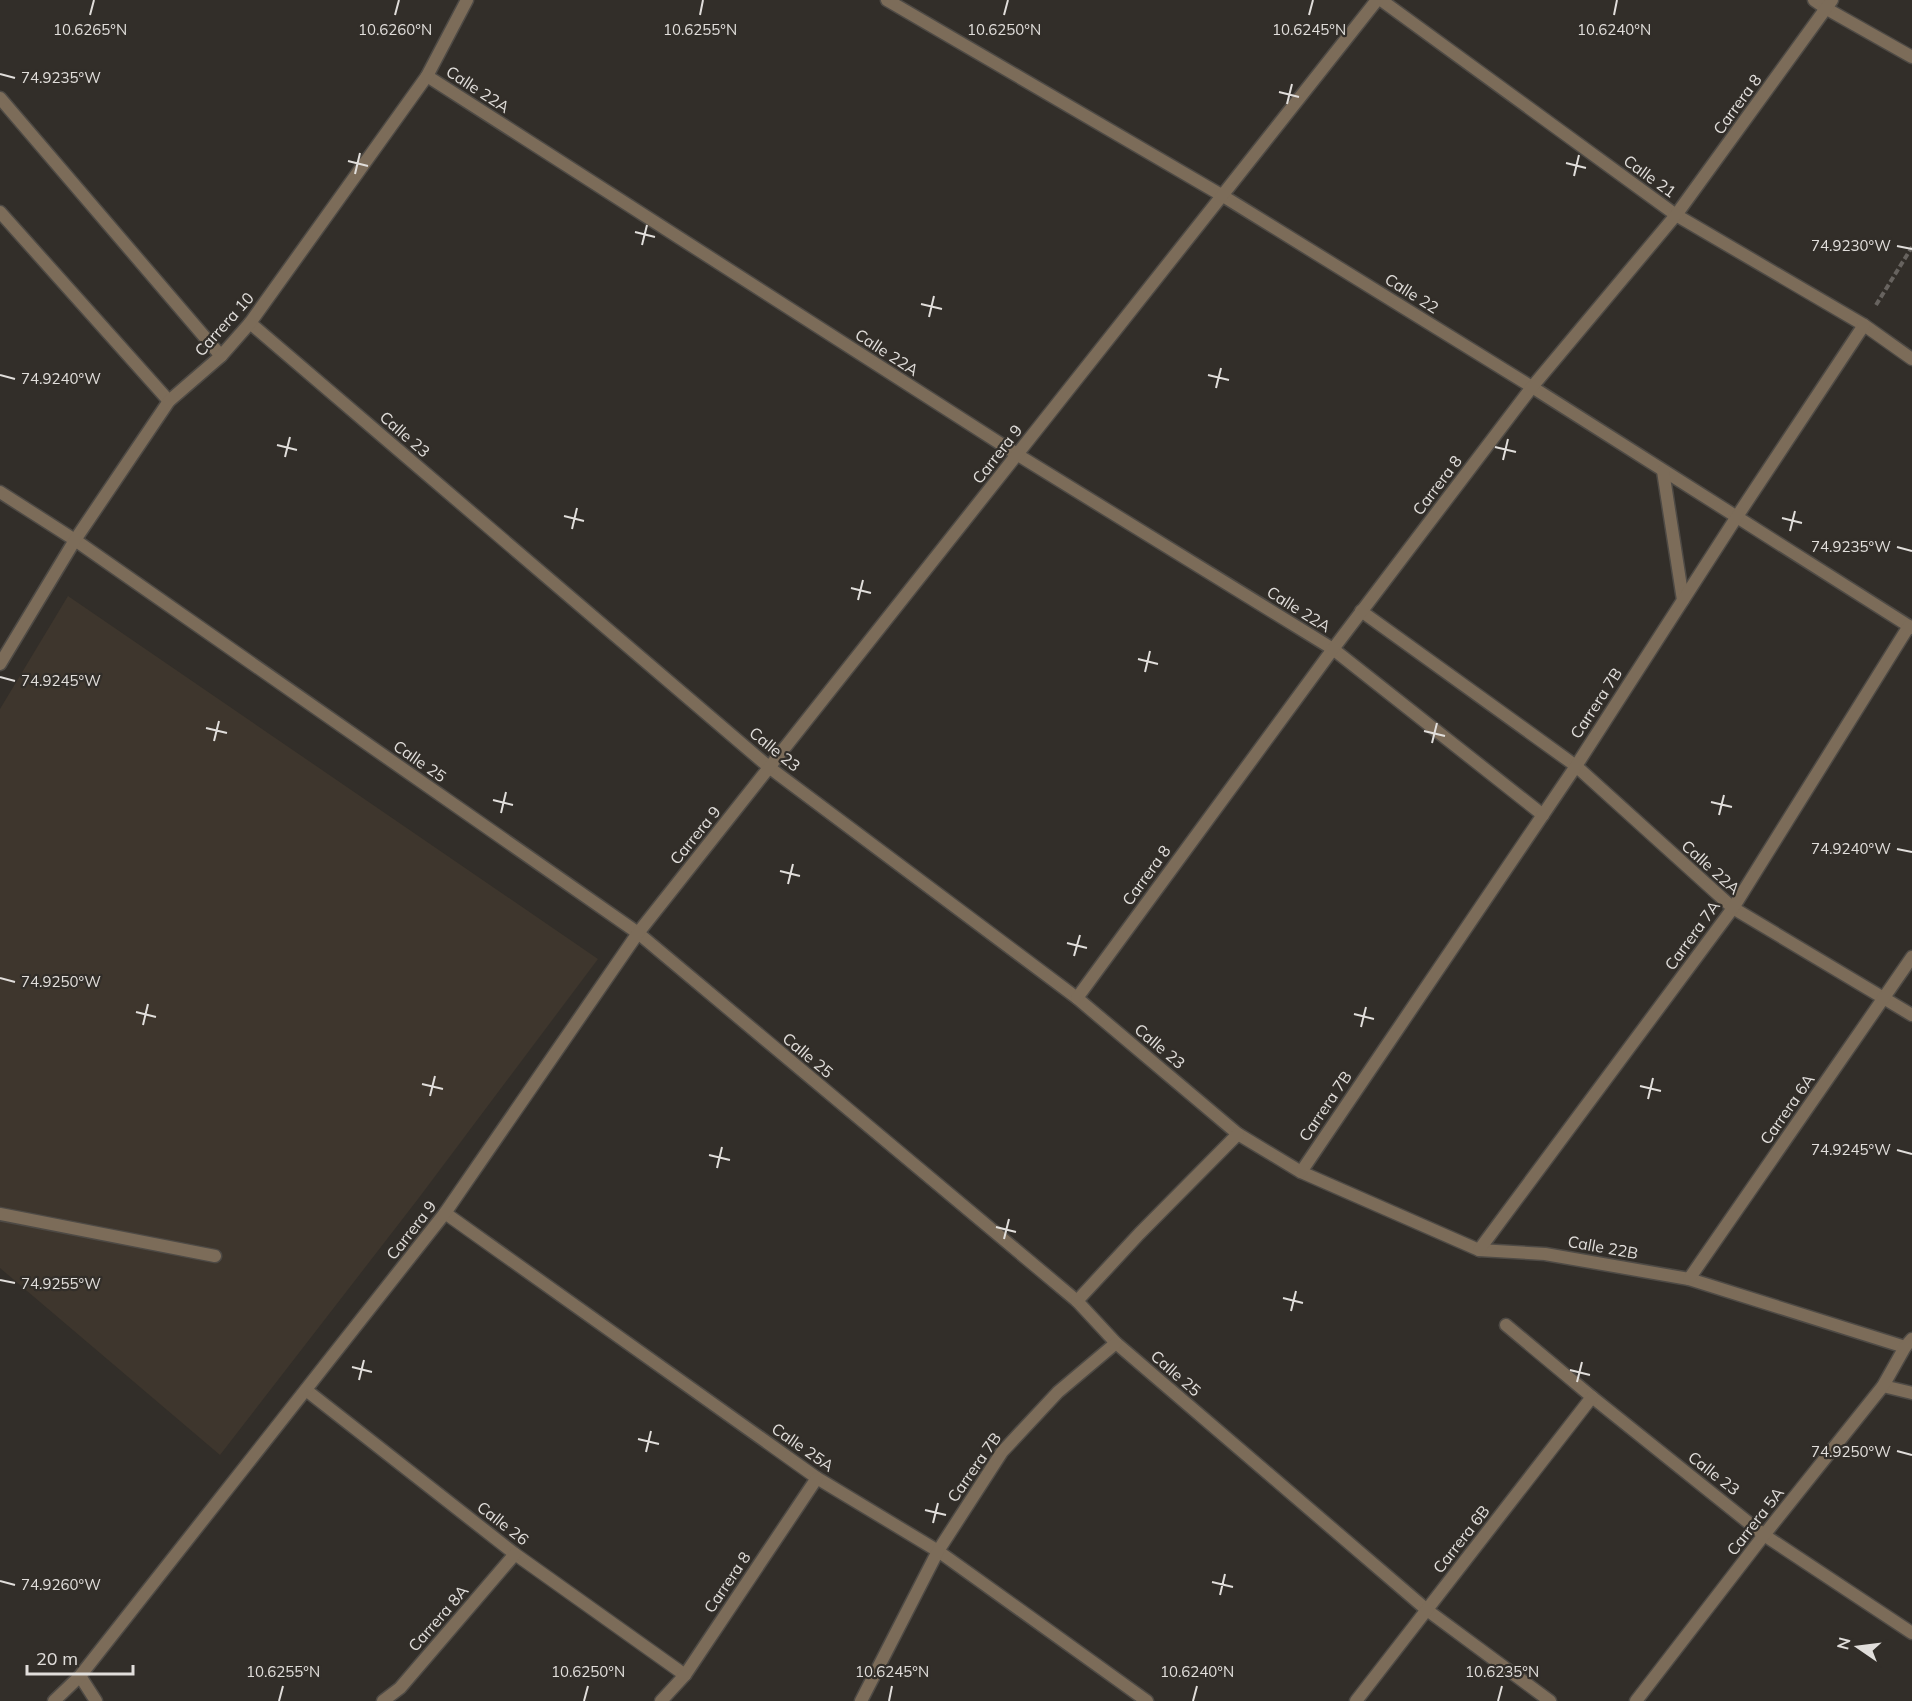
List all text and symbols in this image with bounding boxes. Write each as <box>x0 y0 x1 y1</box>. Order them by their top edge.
text: 10.6265°N <box>53 20 127 39</box>
text: 10.6260°N <box>358 20 432 39</box>
text: 10.6255°N <box>663 20 737 39</box>
text: 10.6250°N <box>967 20 1041 39</box>
text: 10.6245°N <box>1272 20 1346 39</box>
text: 10.6240°N <box>1577 20 1651 39</box>
street label: Calle 22A <box>442 61 514 117</box>
text: 74.9235°W <box>21 68 101 87</box>
street label: Carrera 8 <box>1708 70 1766 138</box>
street label: Calle 21 <box>1620 150 1680 202</box>
text: 74.9230°W <box>1811 236 1891 255</box>
street label: Calle 22 <box>1381 269 1443 317</box>
street label: Carrera 10 <box>190 288 258 360</box>
street label: Calle 22A <box>851 324 923 380</box>
text: 74.9240°W <box>21 369 101 388</box>
street label: Calle 23 <box>376 407 434 461</box>
street label: Carrera 9 <box>968 420 1026 488</box>
street label: Carrera 8 <box>1408 451 1466 519</box>
text: 74.9235°W <box>1811 537 1891 556</box>
street label: Calle 22A <box>1263 582 1335 637</box>
street label: Carrera 7B <box>1566 664 1626 742</box>
text: 74.9245°W <box>21 671 101 690</box>
street label: Calle 23 <box>745 722 805 776</box>
street label: Calle 25 <box>390 736 450 786</box>
street label: Carrera 9 <box>665 802 725 868</box>
street label: Calle 22A <box>1678 836 1745 899</box>
text: 74.9240°W <box>1811 839 1891 858</box>
street label: Carrera 8 <box>1117 841 1175 909</box>
street label: Carrera 7A <box>1660 896 1724 974</box>
text: 74.9250°W <box>21 972 101 991</box>
street label: Calle 23 <box>1131 1019 1189 1073</box>
street label: Calle 25 <box>779 1028 837 1082</box>
street label: Carrera 7B <box>1294 1067 1356 1145</box>
street label: Carrera 6A <box>1755 1070 1819 1148</box>
text: 74.9245°W <box>1811 1140 1891 1159</box>
street label: Carrera 9 <box>382 1196 440 1264</box>
street label: Calle 22B <box>1566 1231 1640 1263</box>
text: 74.9255°W <box>21 1274 101 1293</box>
street label: Calle 25 <box>1147 1346 1205 1400</box>
street label: Calle 25A <box>768 1418 838 1476</box>
street label: Carrera 7B <box>943 1428 1005 1506</box>
text: 74.9250°W <box>1811 1442 1891 1461</box>
street label: Calle 23 <box>1684 1447 1744 1499</box>
street label: Carrera 5A <box>1722 1483 1788 1559</box>
street label: Calle 26 <box>473 1497 533 1549</box>
street label: Carrera 6B <box>1428 1501 1494 1577</box>
street label: Carrera 8 <box>699 1548 755 1616</box>
text: 74.9260°W <box>21 1575 101 1594</box>
street label: Carrera 8A <box>404 1581 472 1655</box>
north arrow <box>1828 1617 1888 1677</box>
text: N <box>1832 1635 1855 1652</box>
scale bar <box>27 1638 134 1676</box>
text: 20 m <box>36 1647 78 1670</box>
text: 10.6255°N <box>246 1662 320 1681</box>
text: 10.6250°N <box>551 1662 625 1681</box>
text: 10.6245°N <box>855 1662 929 1681</box>
text: 10.6240°N <box>1160 1662 1234 1681</box>
text: 10.6235°N <box>1465 1662 1539 1681</box>

